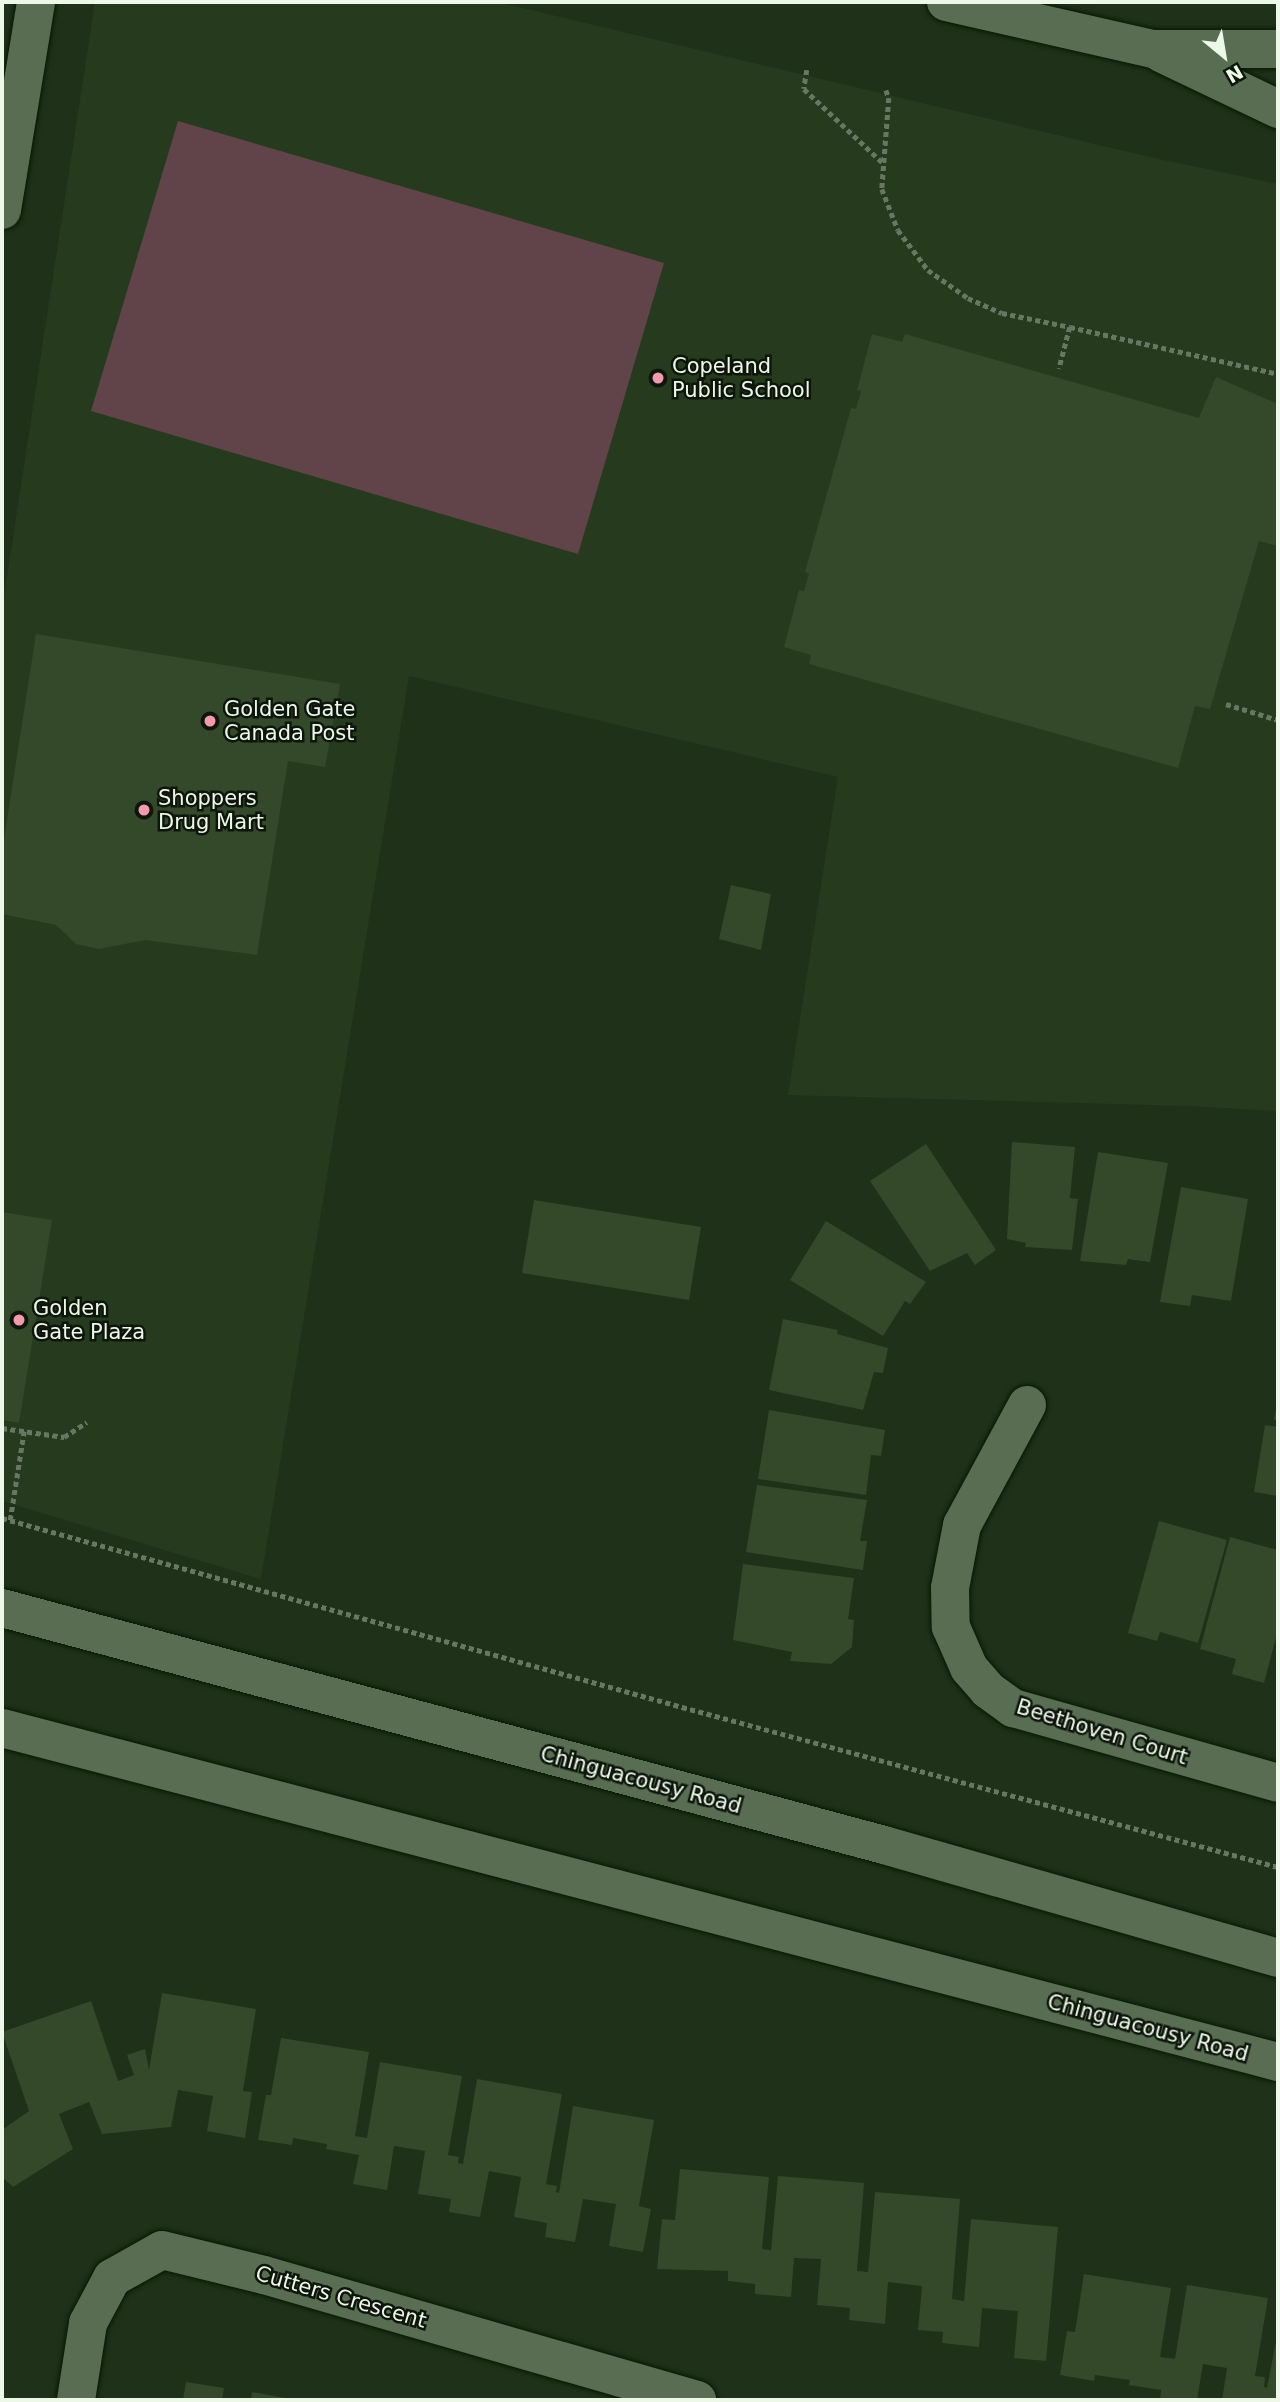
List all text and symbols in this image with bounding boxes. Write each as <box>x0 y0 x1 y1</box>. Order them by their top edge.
north arrow <box>1189 21 1259 91</box>
text: N <box>1222 61 1247 88</box>
place label: Copeland Public School <box>672 353 811 403</box>
marker: Copeland Public School <box>650 370 666 386</box>
place label: Golden Gate Canada Post <box>224 696 355 746</box>
marker: Golden Gate Canada Post <box>202 713 218 729</box>
place label: Shoppers Drug Mart <box>158 785 264 835</box>
marker: Shoppers Drug Mart <box>136 802 152 818</box>
place label: Golden Gate Plaza <box>33 1295 145 1345</box>
marker: Golden Gate Plaza <box>11 1312 27 1328</box>
street label: Beethoven Court <box>1013 1694 1191 1770</box>
street label: Chinguacousy Road <box>538 1741 744 1819</box>
street label: Chinguacousy Road <box>1045 1989 1251 2067</box>
street label: Cutters Crescent <box>253 2261 429 2333</box>

